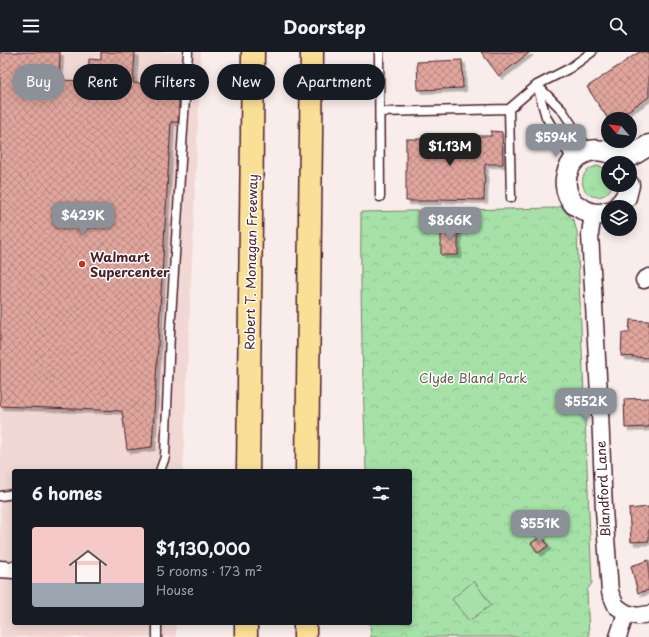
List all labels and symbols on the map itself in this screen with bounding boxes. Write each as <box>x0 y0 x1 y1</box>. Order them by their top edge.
north arrow <box>601 112 637 148</box>
pin: $594K <box>528 124 584 158</box>
pin: $1.13M <box>417 133 483 167</box>
street label: Robert T. Monagan Freeway <box>239 174 262 350</box>
pin: $429K <box>55 202 111 236</box>
pin: $866K <box>422 207 478 241</box>
place label: Walmart Supercenter <box>90 247 170 281</box>
marker: Walmart Supercenter <box>77 259 87 269</box>
park label: Clyde Bland Park <box>419 368 527 387</box>
pin: $552K <box>558 388 614 422</box>
street label: Blandford Lane <box>590 440 615 538</box>
pin: $551K <box>512 510 568 544</box>

